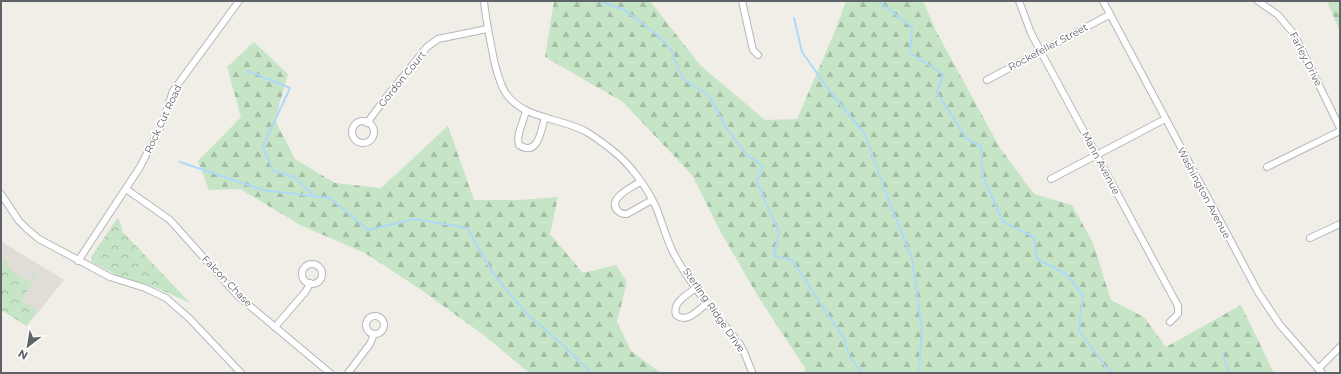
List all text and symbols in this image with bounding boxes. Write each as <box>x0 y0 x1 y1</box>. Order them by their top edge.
street label: Rockefeller Street <box>1006 20 1090 74</box>
street label: Farley Drive <box>1287 30 1325 88</box>
street label: Gordon Court <box>375 48 429 110</box>
street label: Rock Cut Road <box>141 83 185 155</box>
street label: Mann Avenue <box>1079 129 1123 197</box>
street label: Washington Avenue <box>1174 145 1234 241</box>
street label: Falcon Chase <box>199 253 255 309</box>
street label: Sterling Ridge Drive <box>680 265 748 355</box>
north arrow <box>8 326 48 366</box>
text: N <box>15 346 30 363</box>

